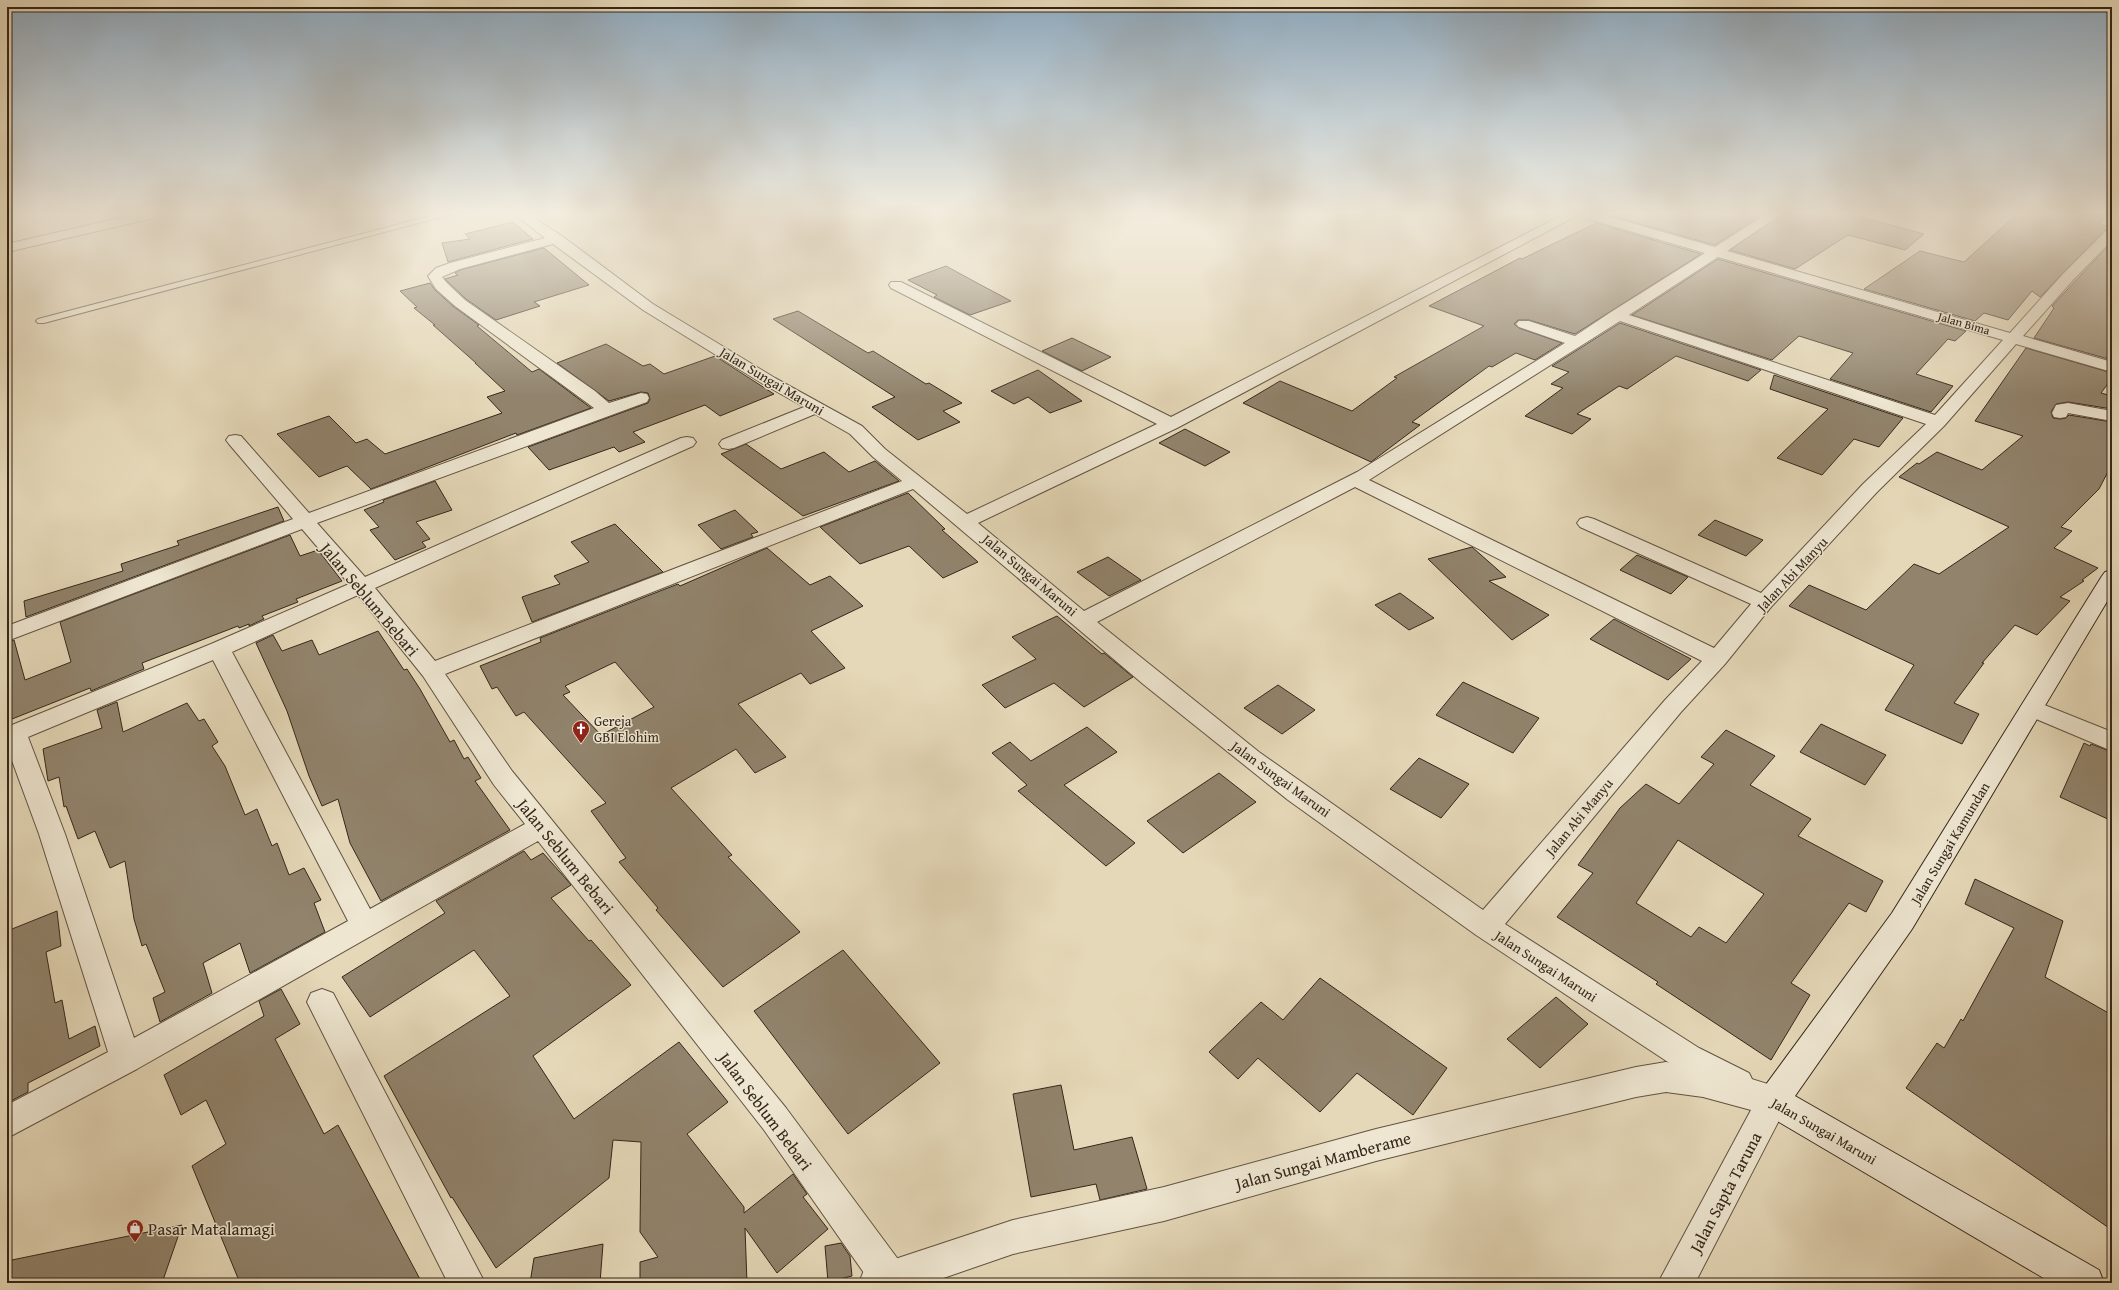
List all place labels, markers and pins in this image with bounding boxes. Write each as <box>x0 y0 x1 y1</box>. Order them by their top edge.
place label: Gereja GBI Elohim <box>594 711 660 747</box>
church icon: Gereja GBI Elohim <box>571 719 591 744</box>
place label: Pasar Matalamagi <box>148 1216 275 1241</box>
shop icon: Pasar Matalamagi <box>125 1218 145 1243</box>

